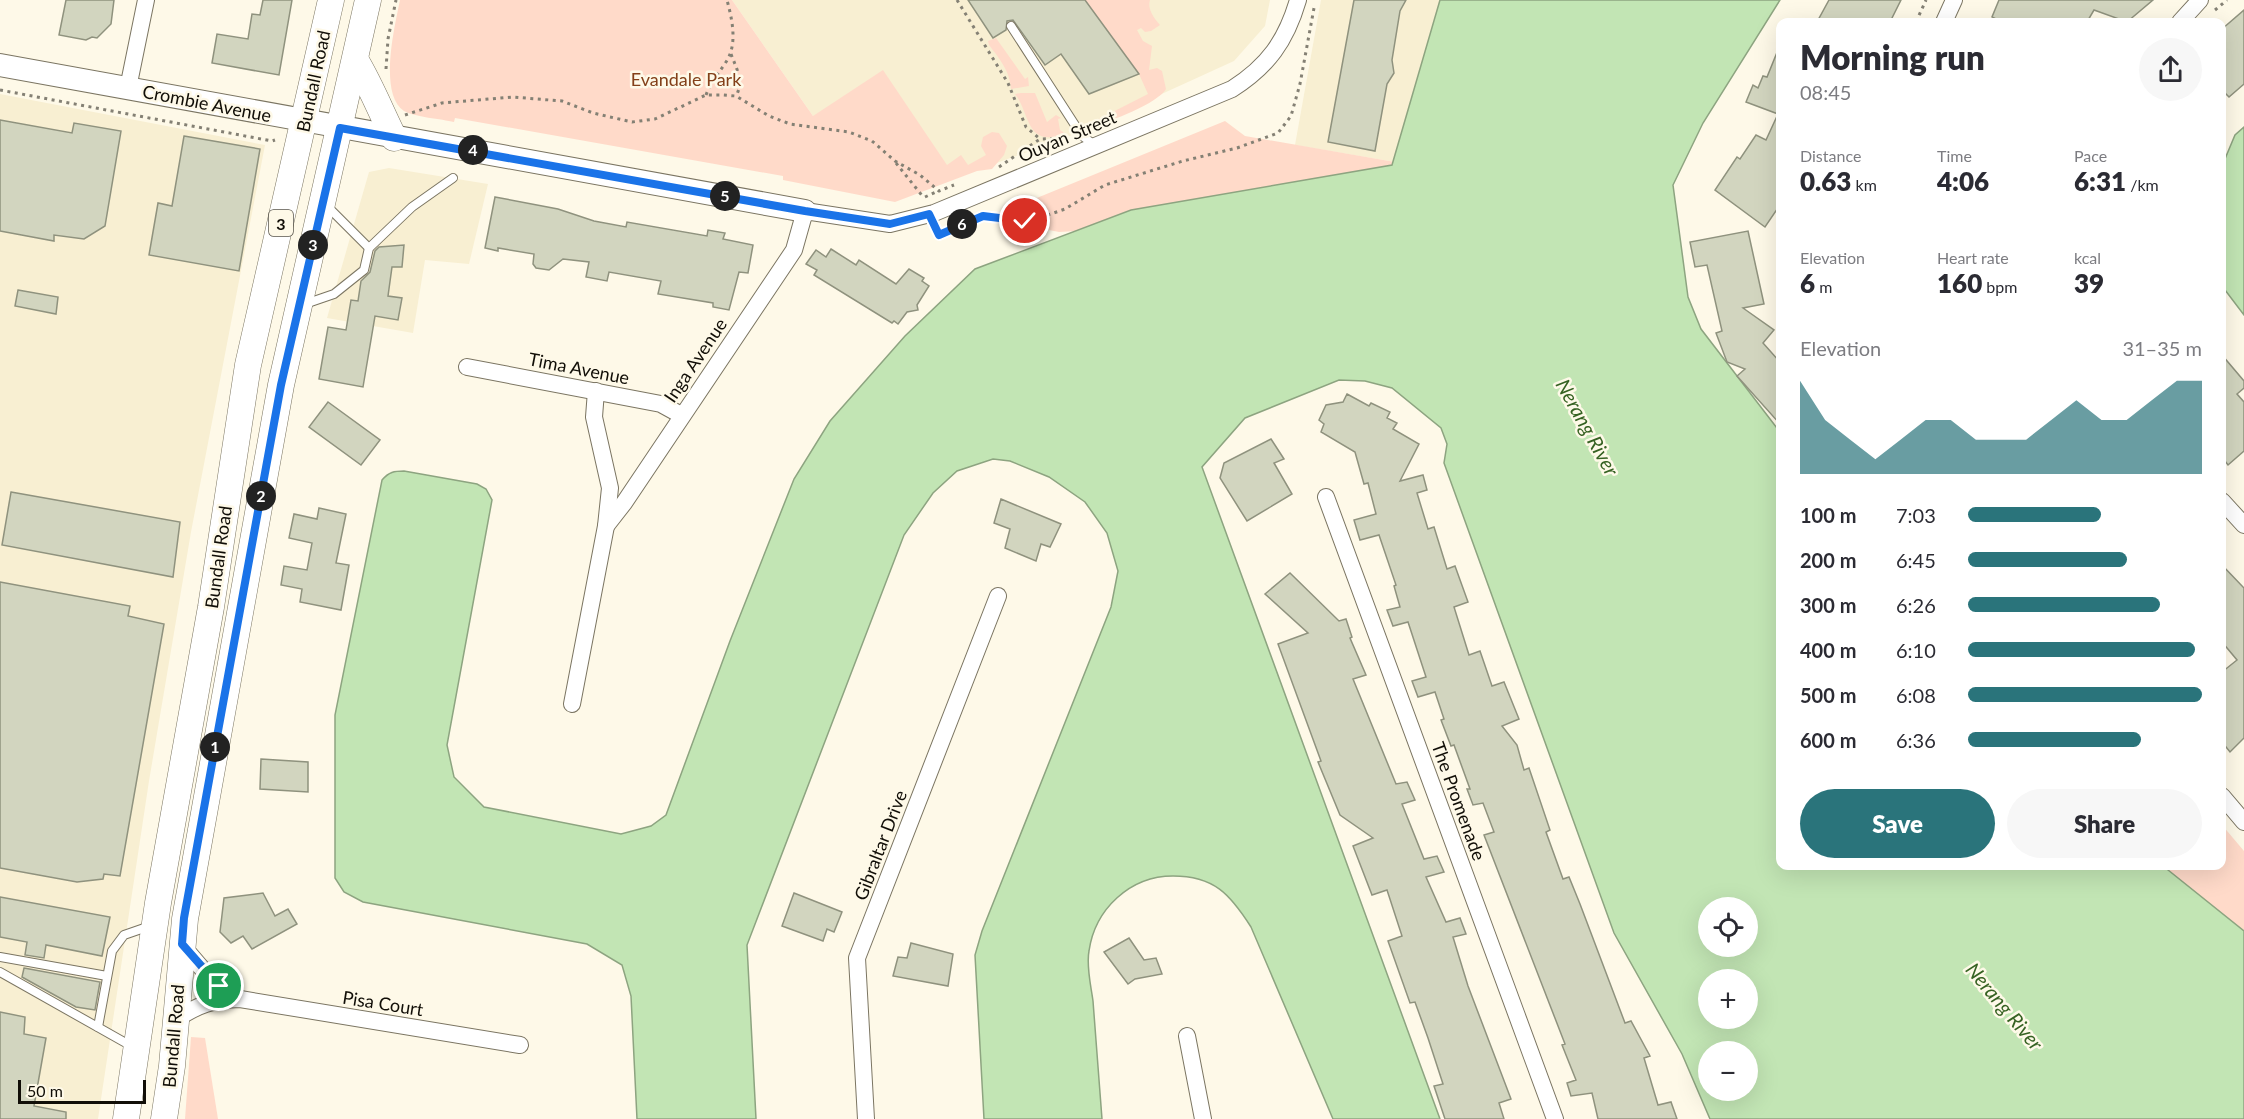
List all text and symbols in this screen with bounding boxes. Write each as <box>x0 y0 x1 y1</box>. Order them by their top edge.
street label: Bundall Road <box>291 28 335 134</box>
text: Morning run <box>1800 37 1985 77</box>
button: share <box>2139 38 2202 101</box>
park label: Evandale Park <box>631 68 742 90</box>
street label: Crombie Avenue <box>141 80 273 126</box>
text: 08:45 <box>1800 80 1851 104</box>
street label: Ouyan Street <box>1015 105 1120 167</box>
pin: 4 <box>458 135 488 165</box>
text: 4 <box>468 140 478 159</box>
text: Distance <box>1800 146 1861 165</box>
text: Time <box>1937 146 1972 165</box>
text: Pace <box>2074 146 2107 165</box>
text: 0.63 <box>1800 165 1851 197</box>
text: 4:06 <box>1937 165 1989 197</box>
text: 6:31 <box>2074 165 2126 197</box>
text: km <box>1851 175 1877 194</box>
text: /km <box>2126 175 2159 194</box>
pin: 5 <box>710 181 740 211</box>
text: 5 <box>720 186 730 205</box>
pin <box>999 195 1050 246</box>
icon: check <box>1008 204 1041 237</box>
pin: 6 <box>947 209 977 239</box>
road number: 3 <box>269 210 293 236</box>
text: 6 <box>957 214 967 233</box>
pin: 3 <box>298 230 328 260</box>
text: 3 <box>308 235 318 254</box>
text: Elevation <box>1800 248 1865 267</box>
text: Heart rate <box>1937 248 2009 267</box>
text: kcal <box>2074 248 2101 267</box>
text: 6 <box>1800 267 1815 299</box>
text: 160 <box>1937 267 1982 299</box>
text: 39 <box>2074 267 2104 299</box>
text: m <box>1815 277 1832 296</box>
text: bpm <box>1982 277 2017 296</box>
street label: Inga Avenue <box>659 314 731 406</box>
text: Elevation <box>1800 336 1881 360</box>
text: 31–35 m <box>2122 336 2202 360</box>
street label: Tima Avenue <box>527 347 631 389</box>
water label: Nerang River <box>1552 374 1625 481</box>
pin: 2 <box>246 481 276 511</box>
text: 2 <box>256 486 266 505</box>
text: 100 m <box>1800 503 1856 527</box>
text: 7:03 <box>1896 503 1936 527</box>
street label: Bundall Road <box>200 504 236 610</box>
text: 200 m <box>1800 548 1856 572</box>
text: 6:45 <box>1896 548 1936 572</box>
text: 300 m <box>1800 593 1856 617</box>
text: 6:26 <box>1896 593 1936 617</box>
text: 400 m <box>1800 638 1856 662</box>
text: 6:10 <box>1896 638 1936 662</box>
text: 500 m <box>1800 683 1856 707</box>
text: 6:08 <box>1896 683 1936 707</box>
text: 600 m <box>1800 728 1856 752</box>
text: 6:36 <box>1896 728 1936 752</box>
pin: 1 <box>200 732 230 762</box>
text: 1 <box>210 737 220 756</box>
street label: The Promenade <box>1427 739 1491 863</box>
street label: Gibraltar Drive <box>849 787 911 903</box>
button: Save <box>1800 789 1995 858</box>
button: Share <box>2007 789 2202 858</box>
map controls <box>1698 897 1758 1101</box>
button: locate <box>1698 897 1758 957</box>
water label: Nerang River <box>1961 957 2049 1056</box>
pin <box>193 960 244 1011</box>
icon: arrive <box>202 969 235 1002</box>
button: + <box>1698 969 1758 1029</box>
street label: Bundall Road <box>158 983 188 1089</box>
street label: Pisa Court <box>341 986 426 1020</box>
button: − <box>1698 1041 1758 1101</box>
scale bar <box>18 1077 146 1104</box>
text: 50 m <box>27 1081 63 1100</box>

